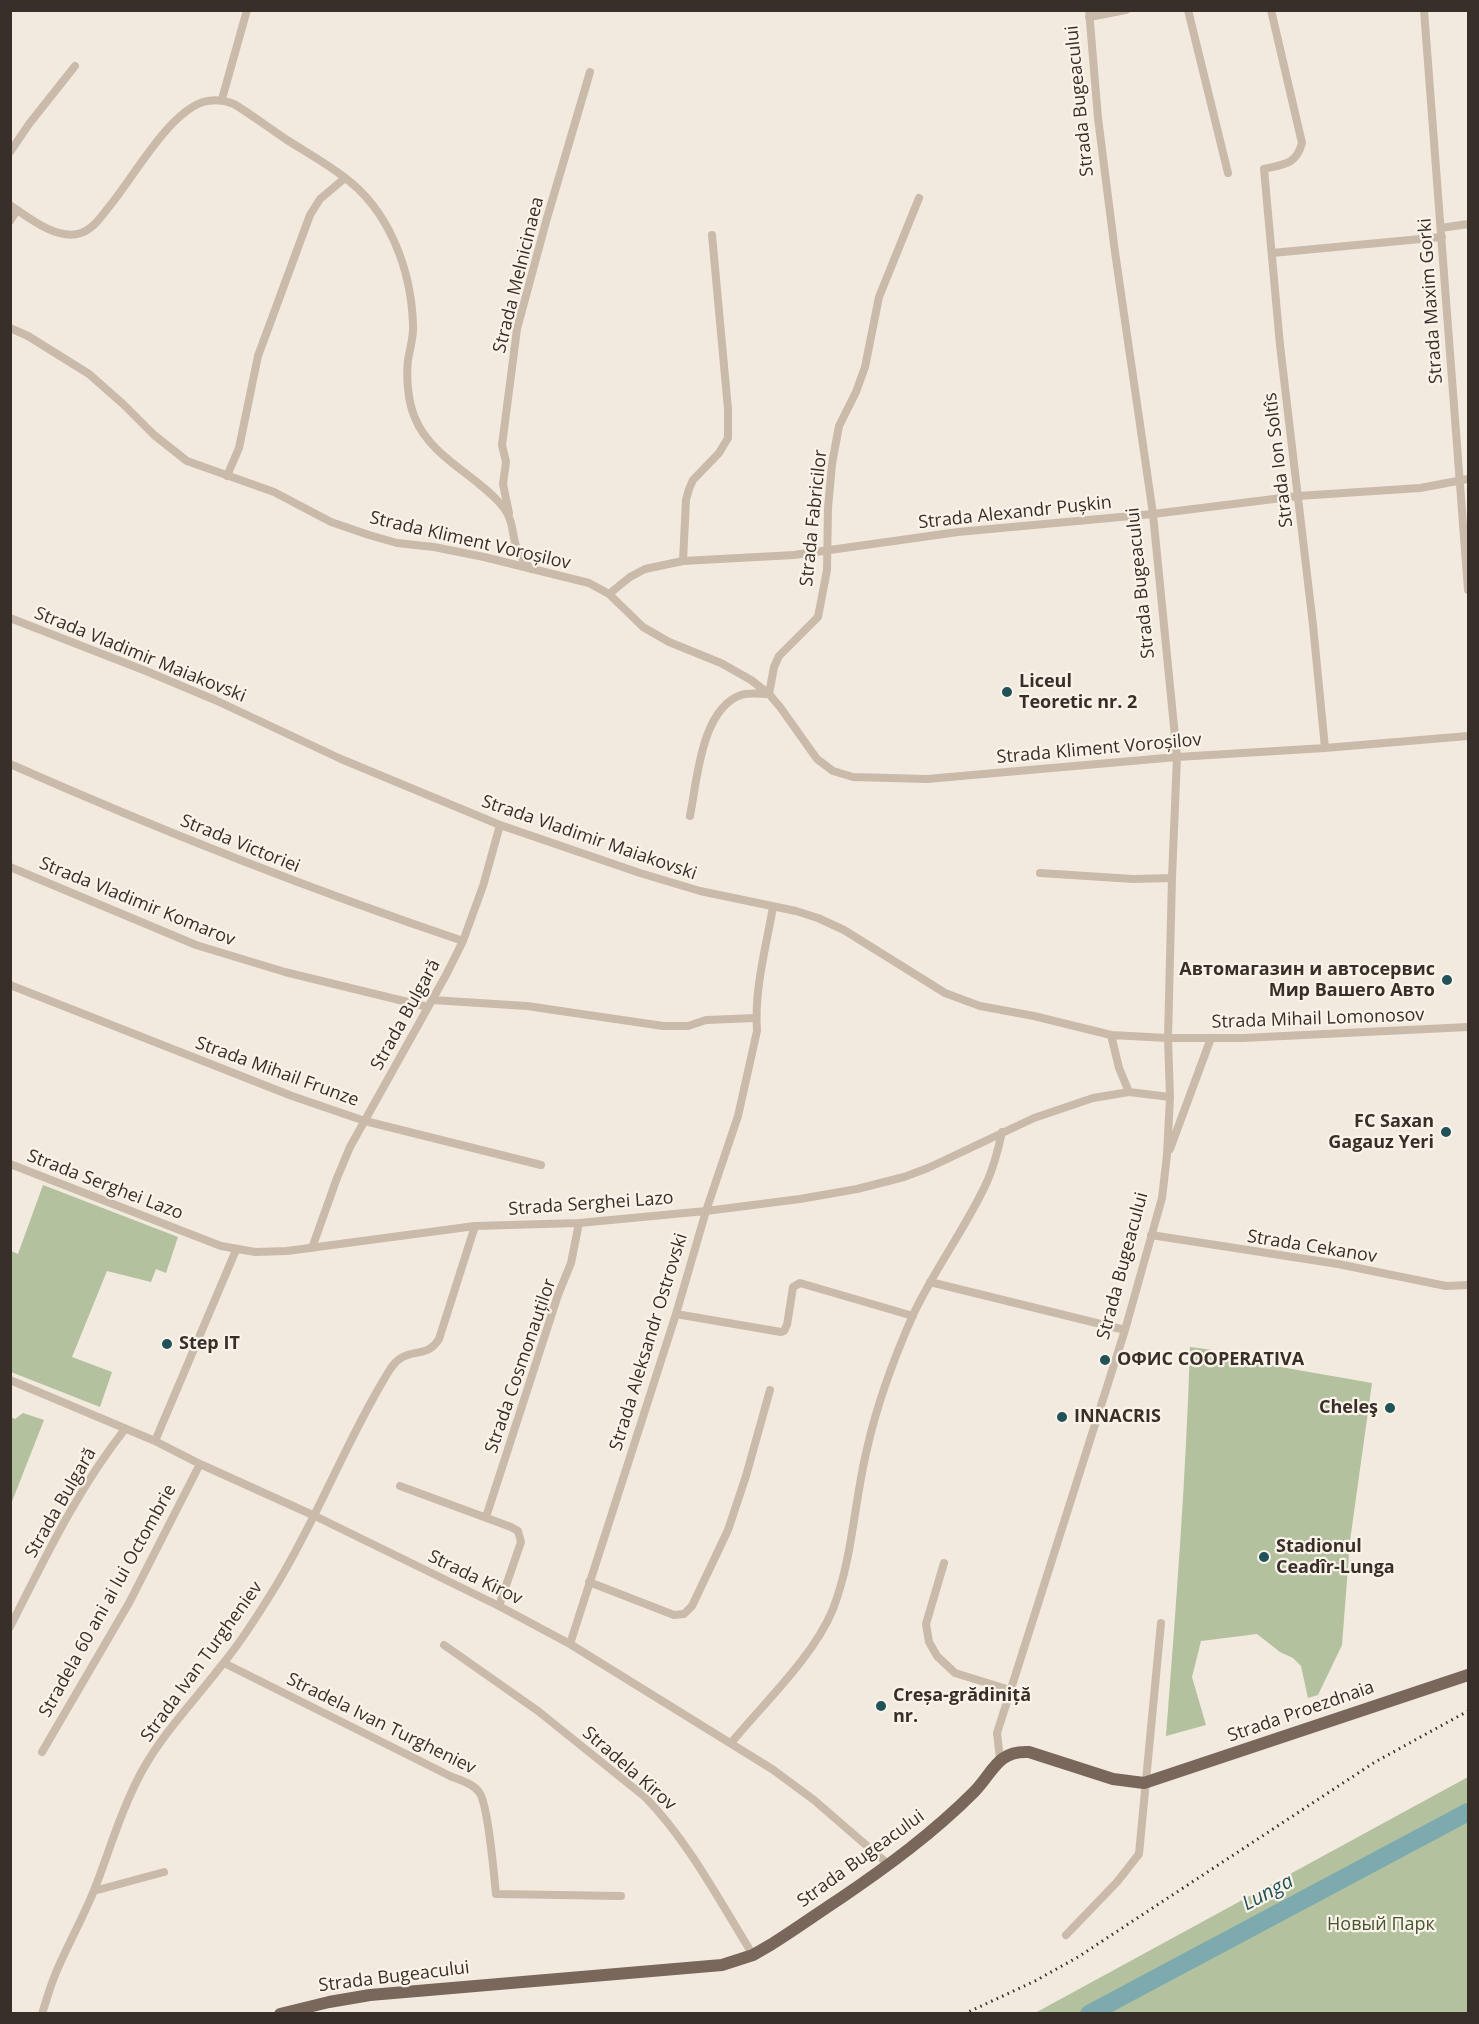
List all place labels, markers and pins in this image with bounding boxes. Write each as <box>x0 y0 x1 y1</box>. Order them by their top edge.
place label: Liceul Teoretic nr. 2 <box>1019 671 1137 714</box>
marker: Liceul Teoretic nr. 2 <box>1000 685 1014 699</box>
place label: Автомагазин и автосервис Мир Вашего Авто <box>1179 959 1435 1002</box>
marker: Автомагазин и автосервис Мир Вашего Авто <box>1440 973 1454 987</box>
place label: FC Saxan Gagauz Yeri <box>1328 1111 1434 1154</box>
marker: FC Saxan Gagauz Yeri <box>1439 1125 1453 1139</box>
place label: Step IT <box>179 1333 240 1355</box>
marker: Step IT <box>160 1337 174 1351</box>
place label: ОФИС COOPERATIVA <box>1117 1349 1304 1371</box>
marker: ОФИС COOPERATIVA <box>1098 1353 1112 1367</box>
place label: Cheleş <box>1319 1397 1378 1419</box>
marker: Cheleş <box>1383 1401 1397 1415</box>
place label: INNACRIS <box>1074 1406 1161 1428</box>
marker: INNACRIS <box>1055 1410 1069 1424</box>
place label: Stadionul Ceadîr-Lunga <box>1276 1536 1395 1578</box>
marker: Stadionul Ceadîr-Lunga <box>1257 1550 1271 1564</box>
place label: Creșa-grădiniță nr. <box>893 1685 1031 1728</box>
marker: Creșa-grădiniță nr. <box>874 1699 888 1713</box>

